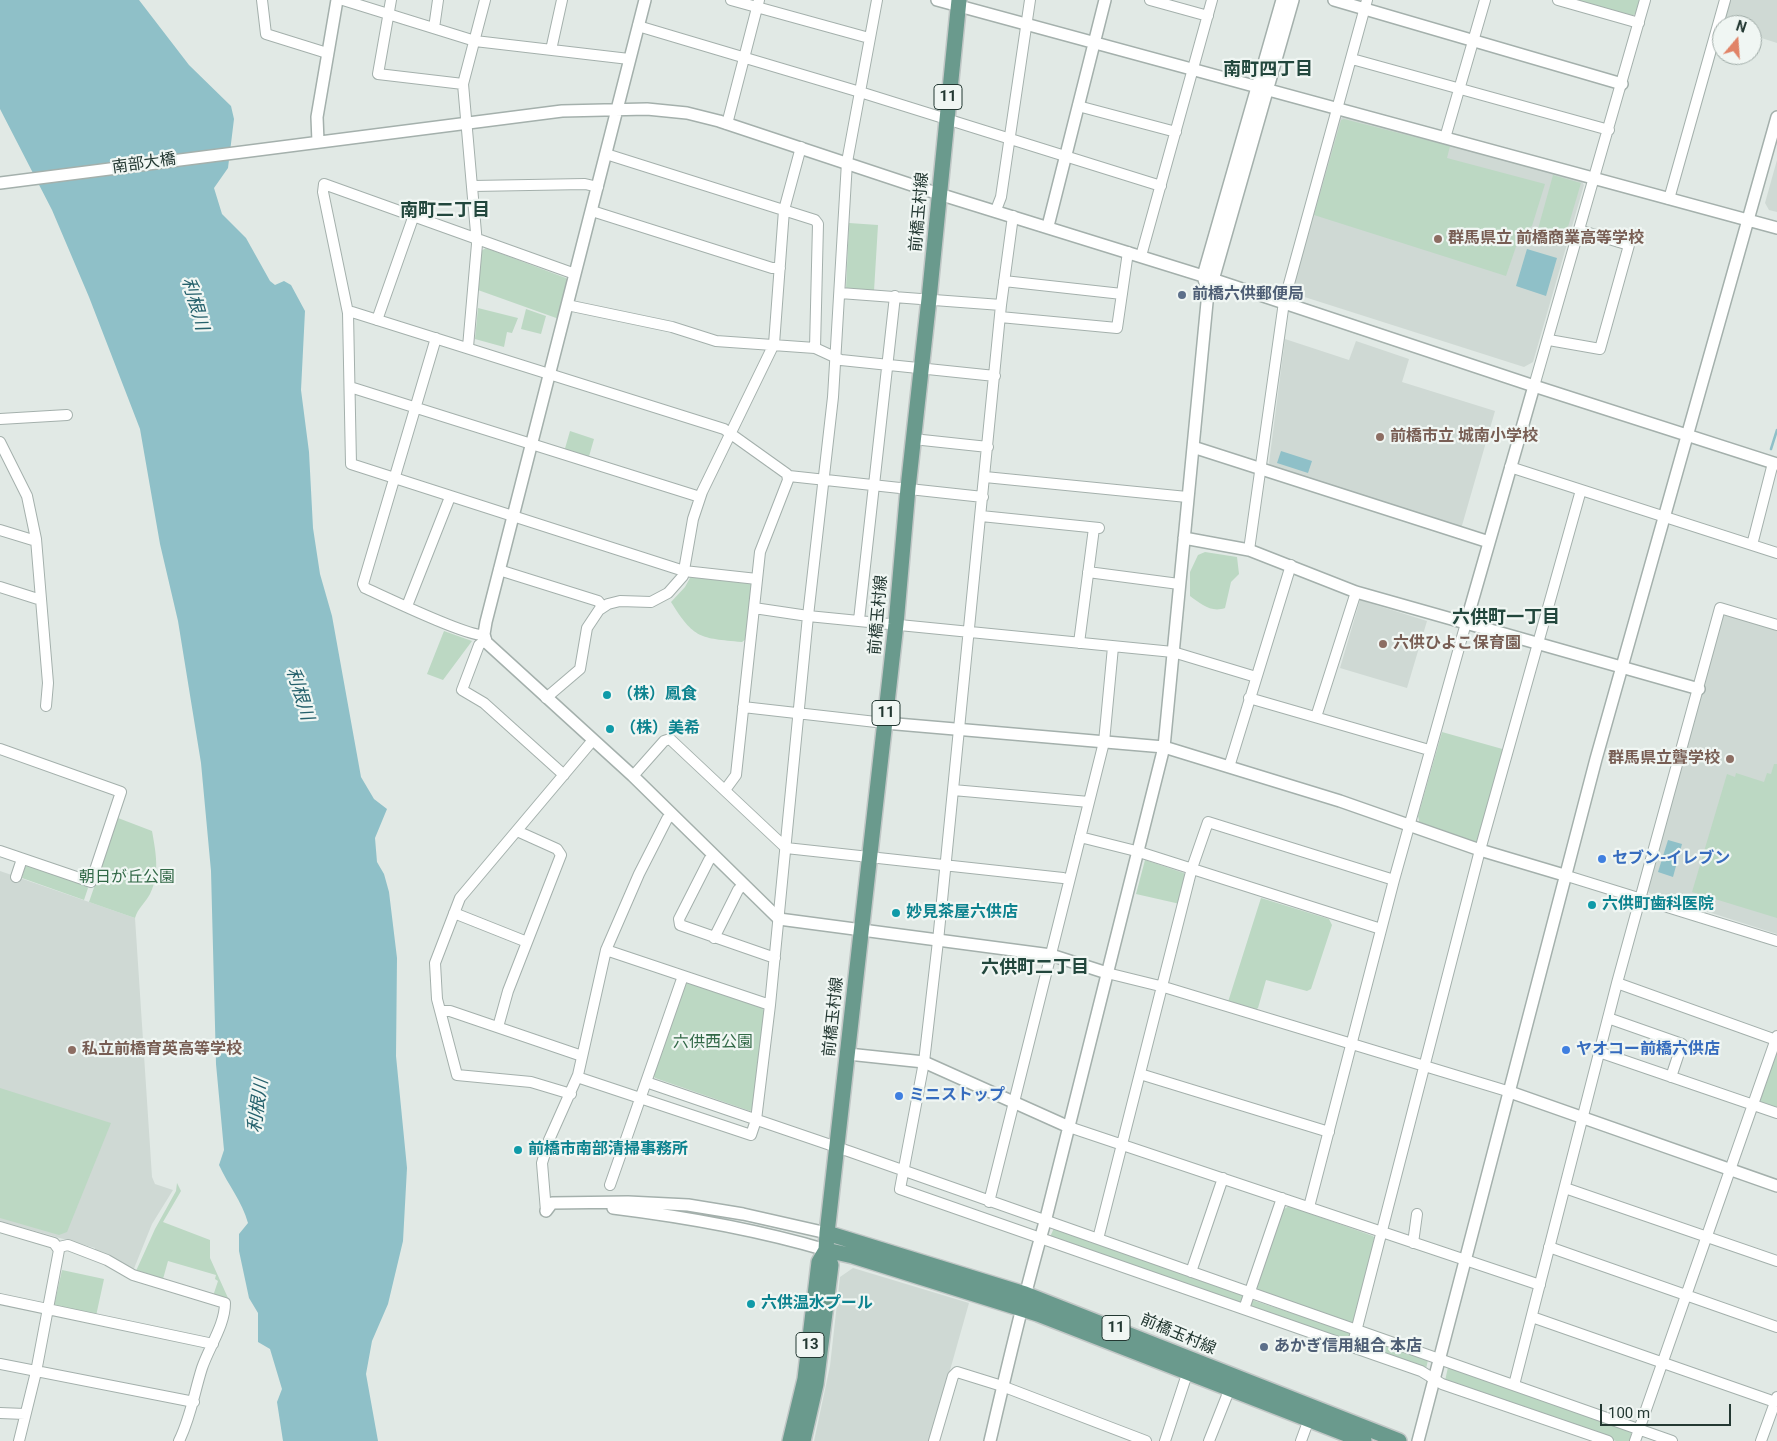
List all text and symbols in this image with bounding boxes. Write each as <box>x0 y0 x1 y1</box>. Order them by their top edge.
north arrow <box>1712 15 1762 65</box>
text: N <box>1734 18 1748 36</box>
district label: 南町四丁目 <box>1223 59 1313 81</box>
road number: 11 <box>934 84 962 110</box>
street label: 南部大橋 <box>111 150 177 178</box>
street label: 前橋玉村線 <box>907 171 933 253</box>
district label: 南町二丁目 <box>400 200 490 222</box>
place label: 群馬県立 前橋商業高等学校 <box>1448 229 1644 249</box>
marker: 群馬県立 前橋商業高等学校 <box>1432 233 1444 245</box>
water label: 利根川 <box>176 275 212 333</box>
place label: 前橋六供郵便局 <box>1192 285 1304 305</box>
marker: 前橋六供郵便局 <box>1176 289 1188 301</box>
place label: 前橋市立 城南小学校 <box>1390 427 1538 447</box>
marker: 前橋市立 城南小学校 <box>1374 431 1386 443</box>
street label: 前橋玉村線 <box>866 574 892 656</box>
district label: 六供町一丁目 <box>1452 607 1560 629</box>
place label: 六供ひよこ保育園 <box>1393 634 1521 654</box>
marker: 六供ひよこ保育園 <box>1377 638 1389 650</box>
water label: 利根川 <box>281 665 317 723</box>
place label: （株）鳳食 <box>617 685 697 705</box>
marker: （株）鳳食 <box>601 689 613 701</box>
road number: 11 <box>872 700 900 726</box>
place label: （株）美希 <box>620 719 700 739</box>
marker: （株）美希 <box>604 723 616 735</box>
place label: 群馬県立聾学校 <box>1608 749 1720 769</box>
marker: 群馬県立聾学校 <box>1724 753 1736 765</box>
place label: セブン-イレブン <box>1612 849 1730 869</box>
marker: セブン-イレブン <box>1596 853 1608 865</box>
park label: 朝日が丘公園 <box>79 868 175 888</box>
place label: 六供町歯科医院 <box>1602 895 1714 915</box>
marker: 六供町歯科医院 <box>1586 899 1598 911</box>
place label: 妙見茶屋六供店 <box>906 903 1018 923</box>
marker: 妙見茶屋六供店 <box>890 907 902 919</box>
district label: 六供町二丁目 <box>981 957 1089 979</box>
street label: 前橋玉村線 <box>820 976 848 1058</box>
park label: 六供西公園 <box>673 1033 753 1053</box>
place label: 私立前橋育英高等学校 <box>82 1040 242 1060</box>
place label: ヤオコー前橋六供店 <box>1576 1040 1720 1060</box>
marker: 私立前橋育英高等学校 <box>66 1044 78 1056</box>
marker: ヤオコー前橋六供店 <box>1560 1044 1572 1056</box>
water label: 利根川 <box>245 1078 273 1134</box>
place label: ミニストップ <box>909 1086 1005 1106</box>
marker: ミニストップ <box>893 1090 905 1102</box>
place label: 前橋市南部清掃事務所 <box>528 1140 688 1160</box>
marker: 前橋市南部清掃事務所 <box>512 1144 524 1156</box>
place label: 六供温水プール <box>761 1294 873 1314</box>
marker: 六供温水プール <box>745 1298 757 1310</box>
street label: 前橋玉村線 <box>1137 1311 1219 1359</box>
road number: 11 <box>1102 1316 1130 1340</box>
road number: 13 <box>796 1332 824 1358</box>
place label: あかぎ信用組合 本店 <box>1274 1337 1422 1357</box>
marker: あかぎ信用組合 本店 <box>1258 1341 1270 1353</box>
scale bar <box>1602 1394 1733 1426</box>
text: 100 m <box>1608 1404 1650 1422</box>

